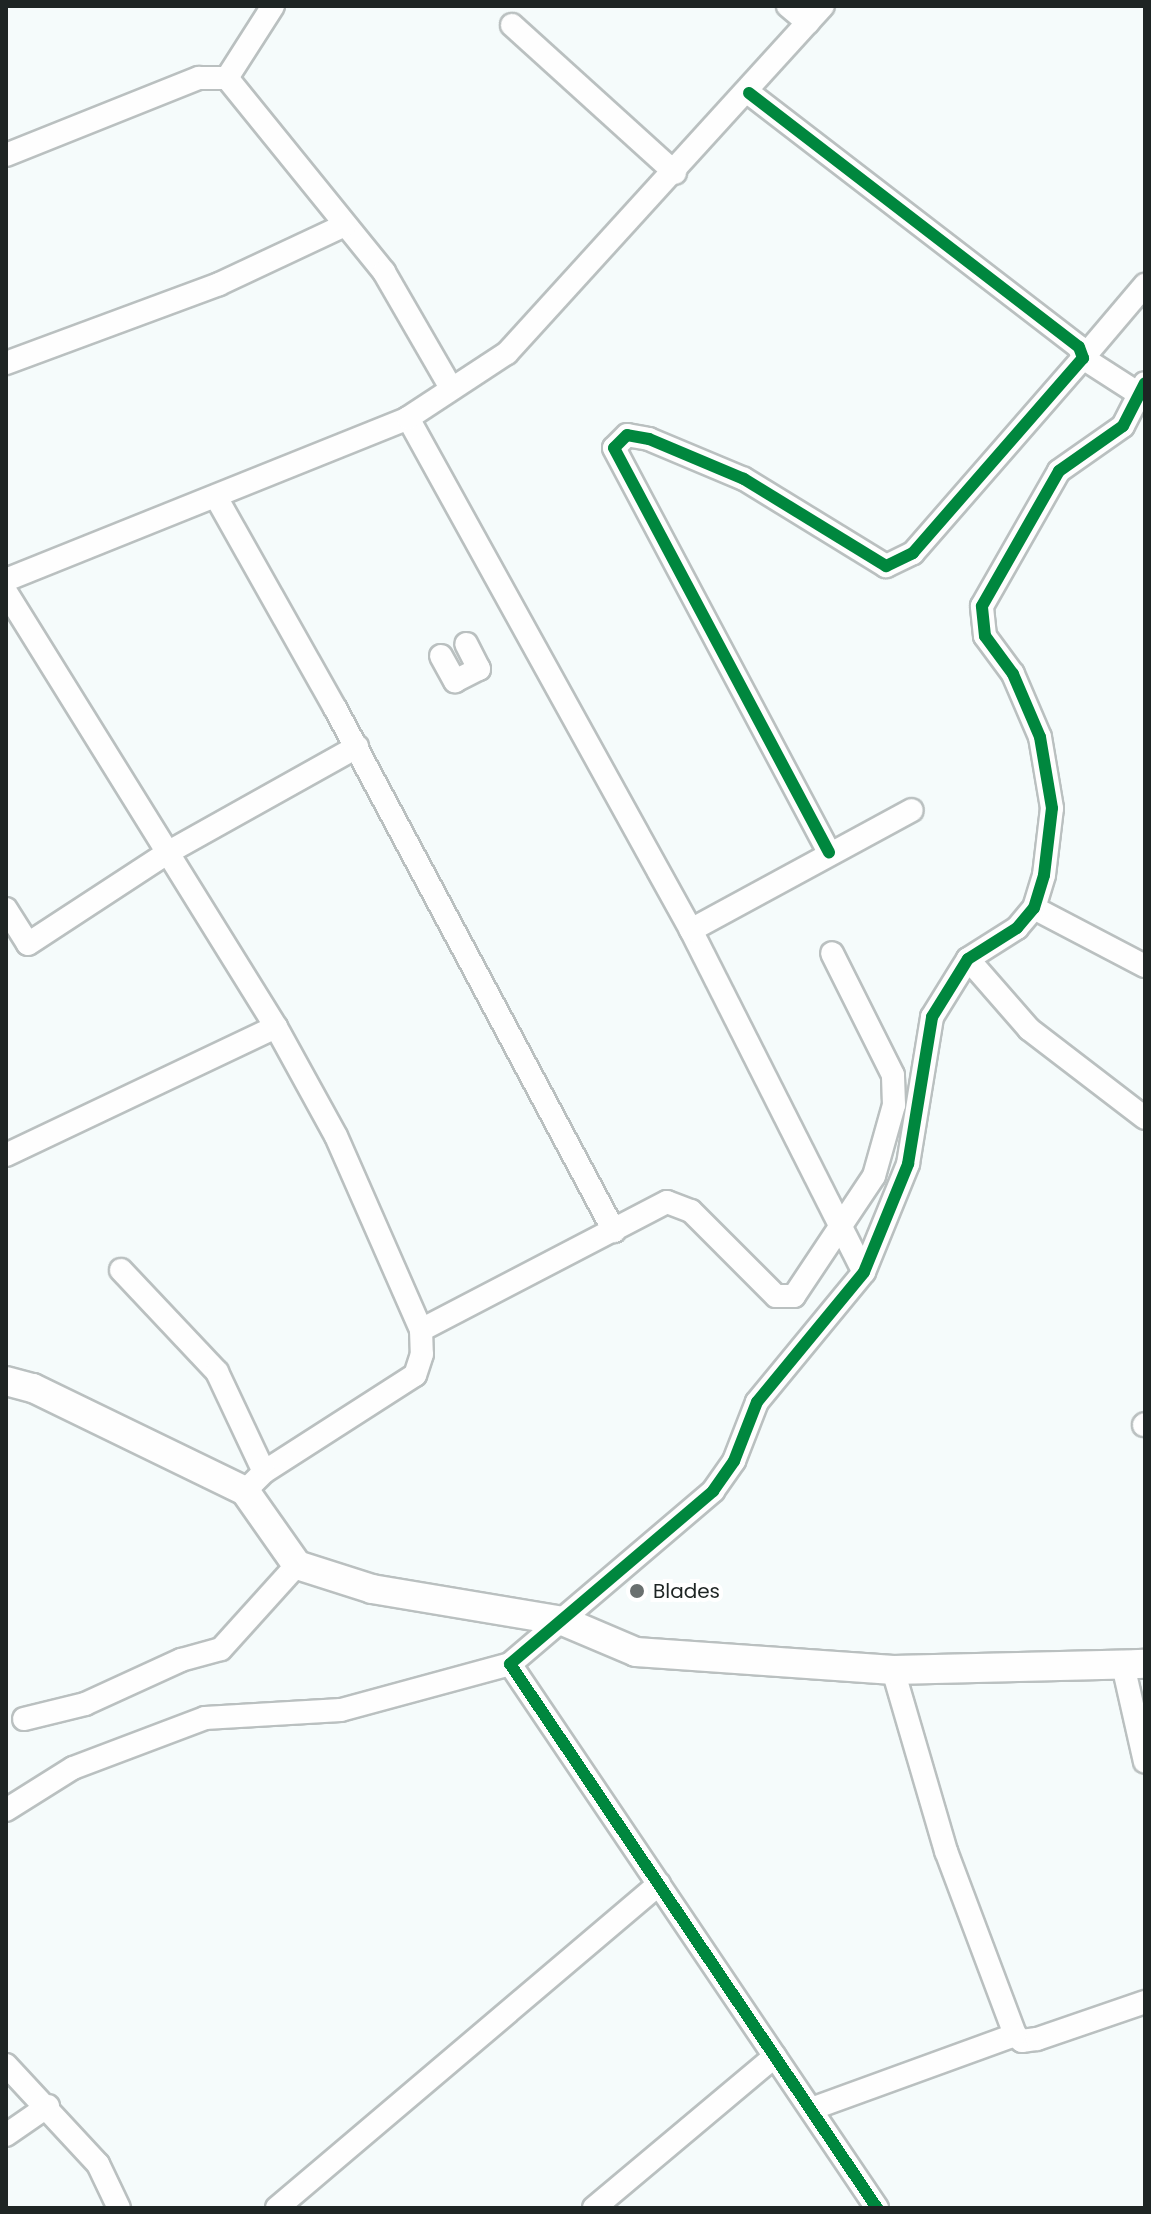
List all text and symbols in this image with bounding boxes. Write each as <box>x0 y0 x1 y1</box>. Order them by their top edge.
place label: Blades <box>653 1579 720 1603</box>
marker: Blades <box>628 1582 646 1600</box>

